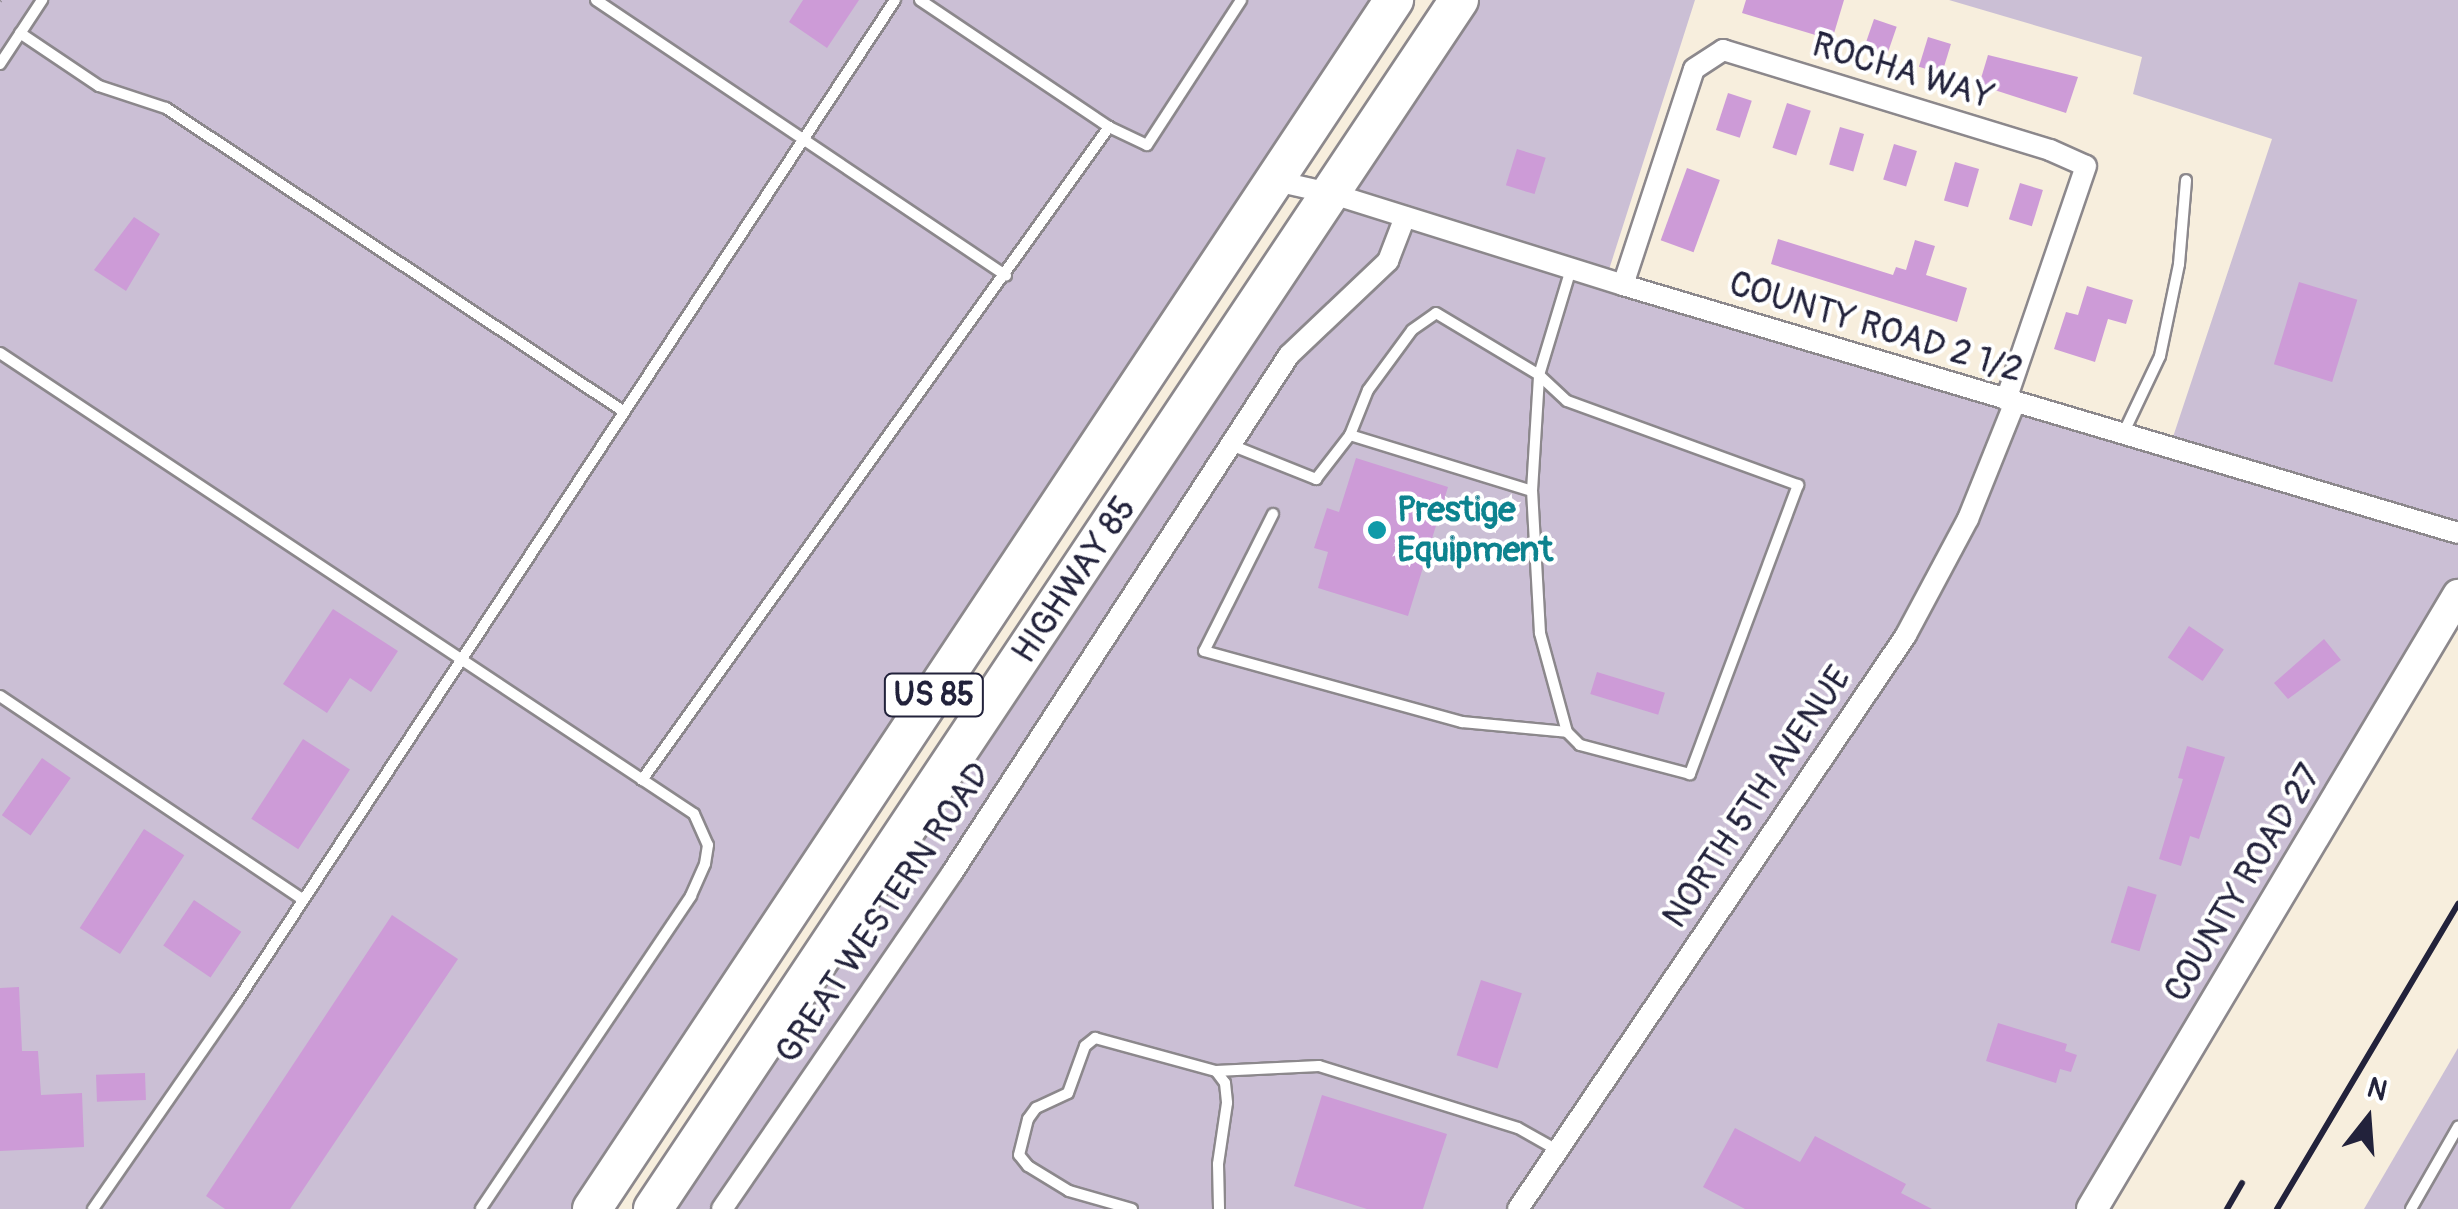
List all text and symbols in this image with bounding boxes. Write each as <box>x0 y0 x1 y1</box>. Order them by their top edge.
street label: ROCHA WAY <box>1807 24 1999 118</box>
street label: COUNTY ROAD 2 1/2 <box>1724 262 2028 392</box>
street label: HIGHWAY 85 <box>1003 489 1145 671</box>
place label: Prestige Equipment <box>1397 489 1553 571</box>
marker: Prestige Equipment <box>1366 519 1388 541</box>
street label: NORTH 5TH AVENUE <box>1654 658 1860 936</box>
road number: US 85 <box>882 668 986 722</box>
street label: GREAT WESTERN ROAD <box>767 755 999 1071</box>
street label: COUNTY ROAD 27 <box>2156 757 2330 1009</box>
north arrow <box>2318 1069 2418 1169</box>
text: N <box>2363 1070 2391 1109</box>

